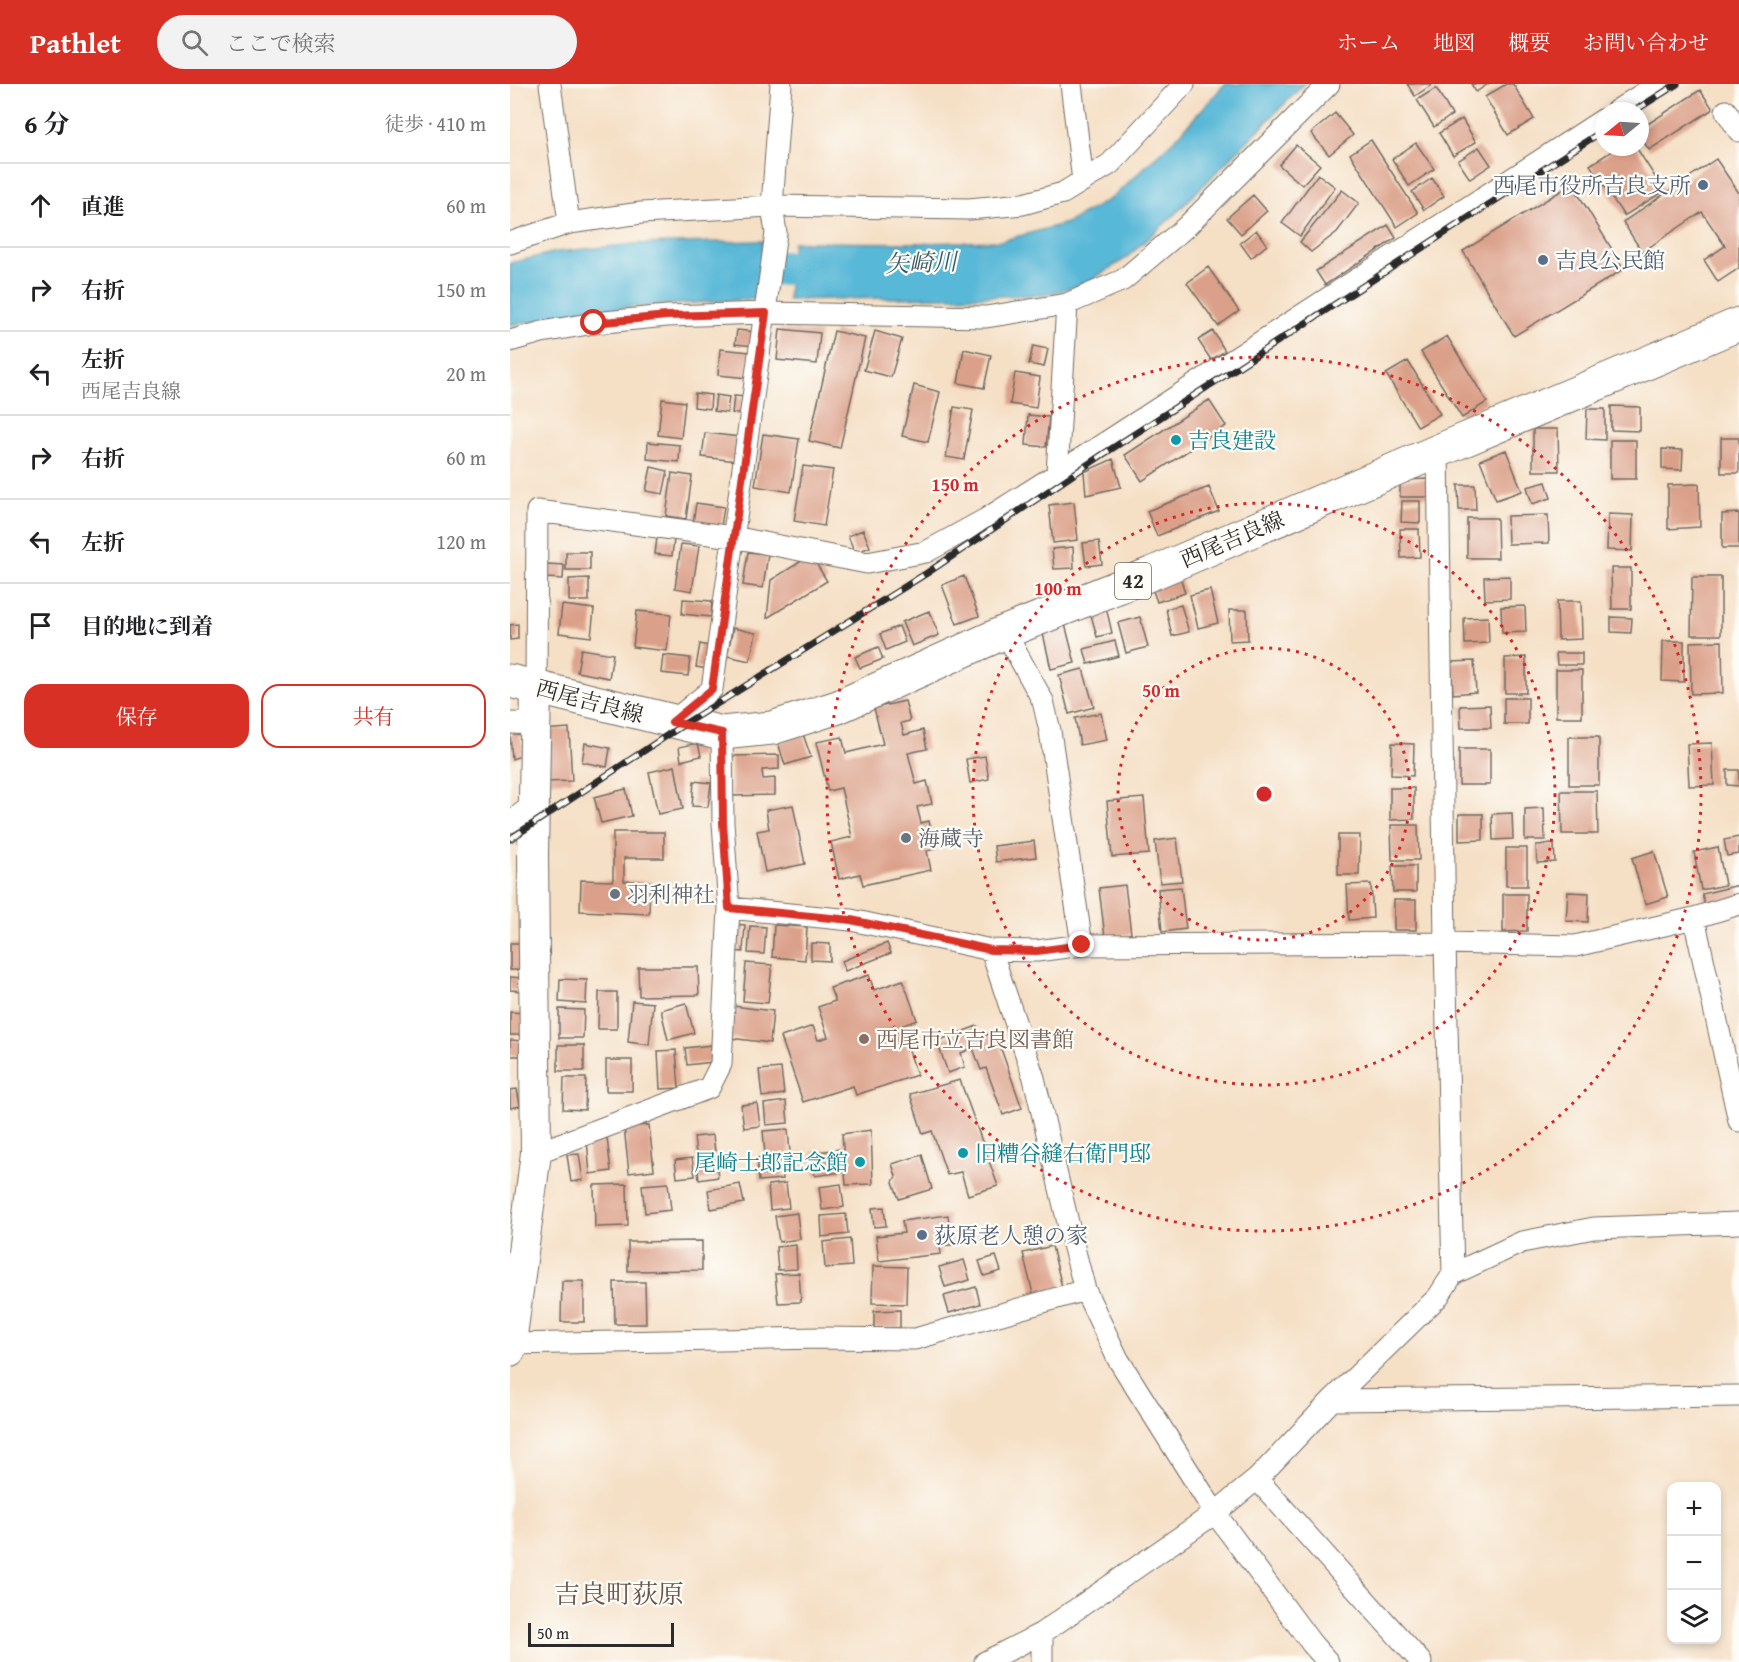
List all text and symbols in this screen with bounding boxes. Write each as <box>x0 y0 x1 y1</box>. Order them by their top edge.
search box <box>157 15 577 69</box>
text: Pathlet <box>30 22 121 63</box>
icon: search <box>178 26 211 59</box>
text: ここで検索 <box>226 27 336 59</box>
text: ホーム <box>1337 27 1400 58</box>
text: 地図 <box>1433 27 1475 58</box>
text: 概要 <box>1508 27 1550 58</box>
text: お問い合わせ <box>1583 27 1709 58</box>
north arrow <box>1595 102 1649 156</box>
text: 6 分 <box>24 104 69 143</box>
text: 徒歩 · 410 m <box>384 109 486 138</box>
place label: 西尾市役所吉良支所 <box>1493 169 1691 201</box>
marker: 西尾市役所吉良支所 <box>1696 178 1710 192</box>
icon: ahead <box>24 189 57 222</box>
text: 直進 <box>81 190 125 222</box>
text: 60 m <box>446 191 486 220</box>
water label: 矢崎川 <box>884 244 961 281</box>
place label: 吉良公民館 <box>1555 244 1665 276</box>
marker: 吉良公民館 <box>1536 253 1550 267</box>
icon: right <box>24 273 57 306</box>
text: 右折 <box>81 274 125 306</box>
text: 150 m <box>436 275 486 304</box>
route start <box>580 309 606 335</box>
text: 左折 <box>81 343 125 375</box>
icon: left <box>24 357 57 390</box>
text: 20 m <box>446 359 486 388</box>
text: 西尾吉良線 <box>81 376 181 405</box>
place label: 吉良建設 <box>1188 424 1276 456</box>
marker: 吉良建設 <box>1169 433 1183 447</box>
icon: right <box>24 441 57 474</box>
text: 右折 <box>81 442 125 474</box>
text: 60 m <box>446 443 486 472</box>
text: 150 m <box>931 471 979 498</box>
street label: 西尾吉良線 <box>1175 503 1289 575</box>
icon: left <box>24 525 57 558</box>
text: 左折 <box>81 526 125 558</box>
text: 120 m <box>436 527 486 556</box>
road number: 42 <box>1115 563 1151 599</box>
text: 100 m <box>1034 575 1082 602</box>
icon: arrive <box>24 609 57 642</box>
text: 目的地に到着 <box>81 610 213 642</box>
street label: 西尾吉良線 <box>533 671 647 731</box>
text: 50 m <box>1142 677 1181 704</box>
button: 保存 <box>24 684 249 748</box>
button: 共有 <box>261 684 486 748</box>
centre of rings <box>1254 784 1274 804</box>
place label: 海蔵寺 <box>918 822 984 854</box>
marker: 海蔵寺 <box>899 831 913 845</box>
place label: 羽利神社 <box>627 878 715 910</box>
marker: 羽利神社 <box>608 887 622 901</box>
route end <box>1068 931 1094 957</box>
place label: 西尾市立吉良図書館 <box>876 1023 1074 1055</box>
marker: 西尾市立吉良図書館 <box>857 1032 871 1046</box>
place label: 旧糟谷縫右衛門邸 <box>975 1137 1151 1169</box>
place label: 尾崎士郎記念館 <box>694 1146 848 1178</box>
marker: 旧糟谷縫右衛門邸 <box>956 1146 970 1160</box>
marker: 尾崎士郎記念館 <box>853 1155 867 1169</box>
place label: 荻原老人憩の家 <box>934 1219 1088 1251</box>
marker: 荻原老人憩の家 <box>915 1228 929 1242</box>
map controls <box>1667 1482 1721 1644</box>
button: + <box>1667 1482 1721 1536</box>
button: − <box>1667 1536 1721 1590</box>
district label: 吉良町荻原 <box>554 1574 684 1613</box>
button: layers <box>1667 1590 1721 1644</box>
scale bar <box>528 1620 674 1648</box>
text: 50 m <box>537 1621 569 1645</box>

